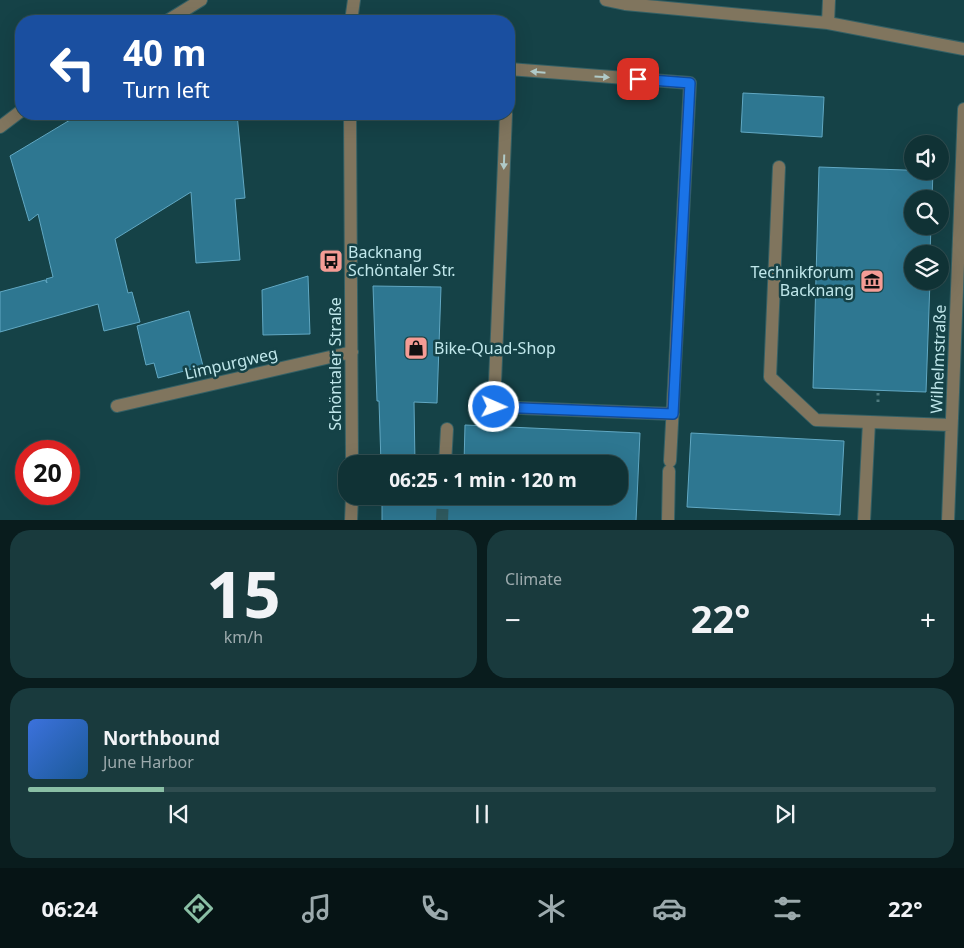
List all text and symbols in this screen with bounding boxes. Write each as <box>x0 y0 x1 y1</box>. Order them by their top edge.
text: 40 m <box>123 29 206 76</box>
icon: left <box>40 35 105 100</box>
pin <box>617 58 659 100</box>
icon: arrive <box>624 65 652 93</box>
one-way arrow <box>529 67 545 75</box>
one-way arrow <box>595 73 611 81</box>
text: Turn left <box>123 74 210 104</box>
map controls <box>904 135 949 290</box>
button: sound <box>904 135 949 180</box>
one-way arrow <box>499 155 507 171</box>
button: search <box>904 190 949 235</box>
place label: Backnang Schöntaler Str. <box>348 241 456 281</box>
button: layers <box>904 245 949 290</box>
bus stop icon: Backnang Schöntaler Str. <box>318 248 344 274</box>
place label: Technikforum Backnang <box>750 261 854 301</box>
museum icon: Technikforum Backnang <box>859 268 885 294</box>
street label: Schöntaler Straße <box>324 297 346 431</box>
street label: Wilhelmstraße <box>925 304 951 414</box>
shop icon: Bike-Quad-Shop <box>403 335 429 361</box>
place label: Bike-Quad-Shop <box>434 337 556 359</box>
street label: Limpurgweg <box>182 342 280 384</box>
position arrow <box>467 380 519 432</box>
speed limit sign: 20 <box>15 440 80 505</box>
text: 06:25 · 1 min · 120 m <box>389 467 577 493</box>
text: 15 <box>206 549 281 637</box>
text: Climate <box>505 568 562 590</box>
text: 22° <box>691 592 750 644</box>
text: − <box>505 600 521 638</box>
text: + <box>920 600 936 638</box>
text: km/h <box>224 626 263 648</box>
text: Northbound <box>103 725 220 751</box>
text: June Harbor <box>103 751 194 773</box>
icon: previous <box>165 800 193 828</box>
icon: pause <box>468 800 496 828</box>
icon: next <box>771 800 799 828</box>
icon: directions <box>181 891 216 926</box>
icon: music <box>299 891 334 926</box>
icon: phone <box>417 891 452 926</box>
icon: climate <box>534 891 569 926</box>
icon: car <box>652 891 687 926</box>
icon: filters <box>770 891 805 926</box>
text: 06:24 <box>41 893 98 923</box>
text: 22° <box>888 893 922 923</box>

